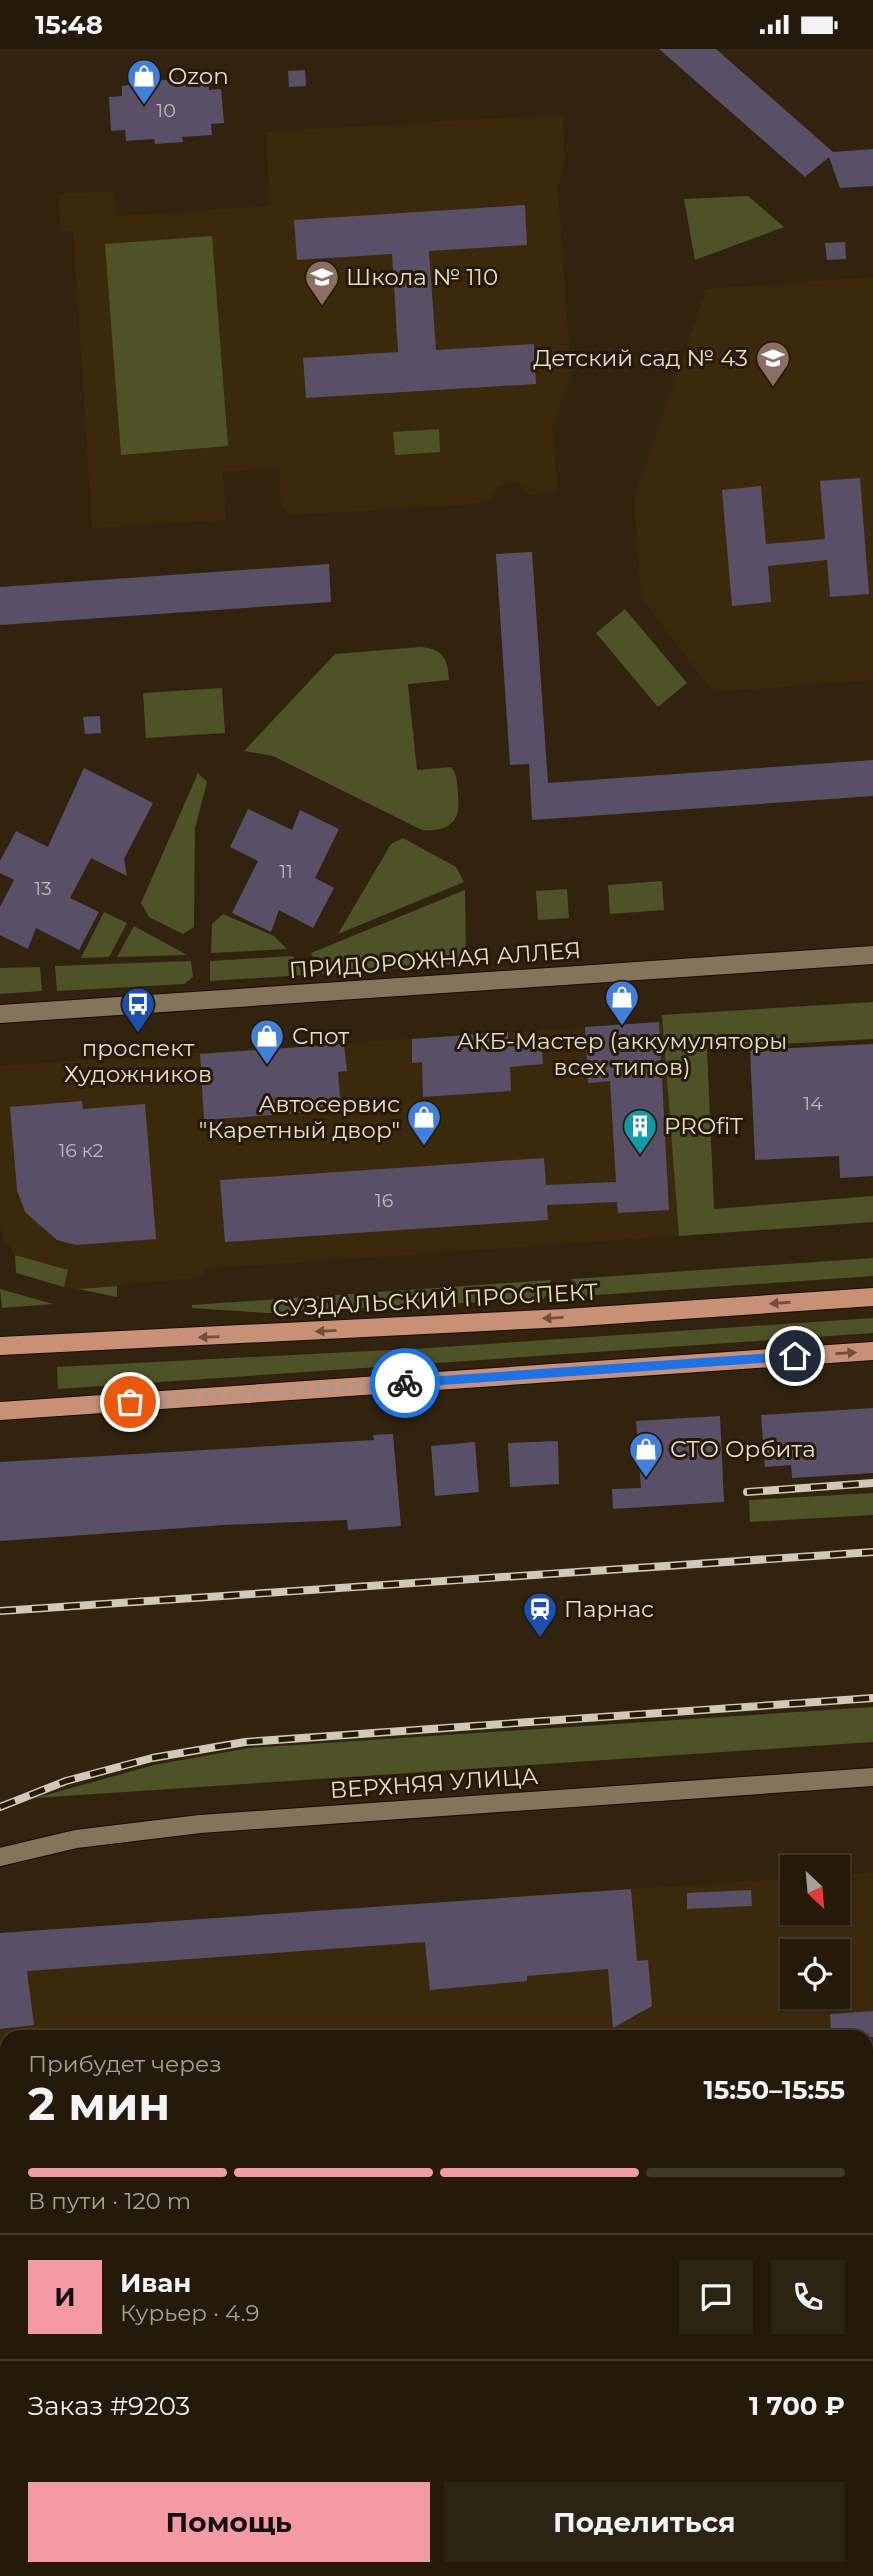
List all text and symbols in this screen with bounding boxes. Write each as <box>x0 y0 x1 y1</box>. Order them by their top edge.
text: 15:48 <box>35 9 103 41</box>
shop icon: Ozon <box>125 57 163 106</box>
place label: Ozon <box>168 62 229 90</box>
house number: 10 <box>156 99 176 122</box>
school or university icon: Школа № 110 <box>303 258 341 307</box>
place label: Школа № 110 <box>346 263 498 291</box>
school or university icon: Детский сад № 43 <box>754 339 792 388</box>
place label: Детский сад № 43 <box>533 344 748 372</box>
house number: 11 <box>279 860 293 883</box>
house number: 13 <box>34 877 52 900</box>
street label: ПРИДОРОЖНАЯ АЛЛЕЯ <box>288 936 582 984</box>
shop icon: АКБ-Мастер (аккумуляторы всех типов) <box>603 978 641 1027</box>
bus stop icon: проспект Художников <box>119 985 157 1034</box>
shop icon: Спот <box>248 1017 286 1066</box>
place label: Спот <box>292 1022 349 1050</box>
place label: АКБ-Мастер (аккумуляторы всех типов) <box>457 1027 787 1081</box>
place label: проспект Художников <box>64 1034 212 1088</box>
place label: Автосервис "Каретный двор" <box>199 1090 400 1144</box>
house number: 14 <box>803 1092 823 1115</box>
shop icon: Автосервис "Каретный двор" <box>405 1098 443 1147</box>
building icon: PROfiT <box>621 1107 659 1156</box>
place label: PROfiT <box>664 1112 744 1140</box>
house number: 16 к2 <box>58 1139 104 1162</box>
house number: 16 <box>375 1189 393 1212</box>
street label: СУЗДАЛЬСКИЙ ПРОСПЕКТ <box>272 1277 599 1323</box>
one-way arrow <box>769 1298 791 1309</box>
one-way arrow <box>542 1313 564 1324</box>
one-way arrow <box>315 1326 337 1337</box>
pin <box>765 1326 825 1386</box>
one-way arrow <box>198 1331 220 1342</box>
icon: home <box>776 1337 814 1375</box>
one-way arrow <box>835 1347 857 1358</box>
courier <box>370 1348 440 1418</box>
icon: bike <box>386 1364 424 1402</box>
pin <box>100 1372 160 1432</box>
icon: bag <box>111 1383 149 1421</box>
shop icon: СТО Орбита <box>627 1430 665 1479</box>
place label: СТО Орбита <box>670 1435 816 1463</box>
station icon: Парнас <box>521 1590 559 1639</box>
place label: Парнас <box>564 1595 654 1623</box>
street label: ВЕРХНЯЯ УЛИЦА <box>329 1762 539 1804</box>
north arrow <box>780 1855 850 1925</box>
map controls <box>780 1855 850 2009</box>
button: locate <box>780 1939 850 2009</box>
text: Прибудет через <box>28 2050 222 2078</box>
text: 15:50–15:55 <box>704 2074 845 2106</box>
text: 2 мин <box>28 2075 170 2132</box>
text: В пути · 120 m <box>28 2187 191 2215</box>
button: chat <box>679 2260 753 2334</box>
button: phone <box>771 2260 845 2334</box>
text: Иван <box>120 2267 191 2299</box>
text: И <box>54 2281 76 2313</box>
text: Курьер · 4.9 <box>120 2299 260 2327</box>
text: Заказ #9203 <box>28 2390 190 2422</box>
text: 1 700 ₽ <box>749 2390 845 2422</box>
button: Помощь <box>28 2482 430 2562</box>
button: Поделиться <box>444 2482 845 2562</box>

